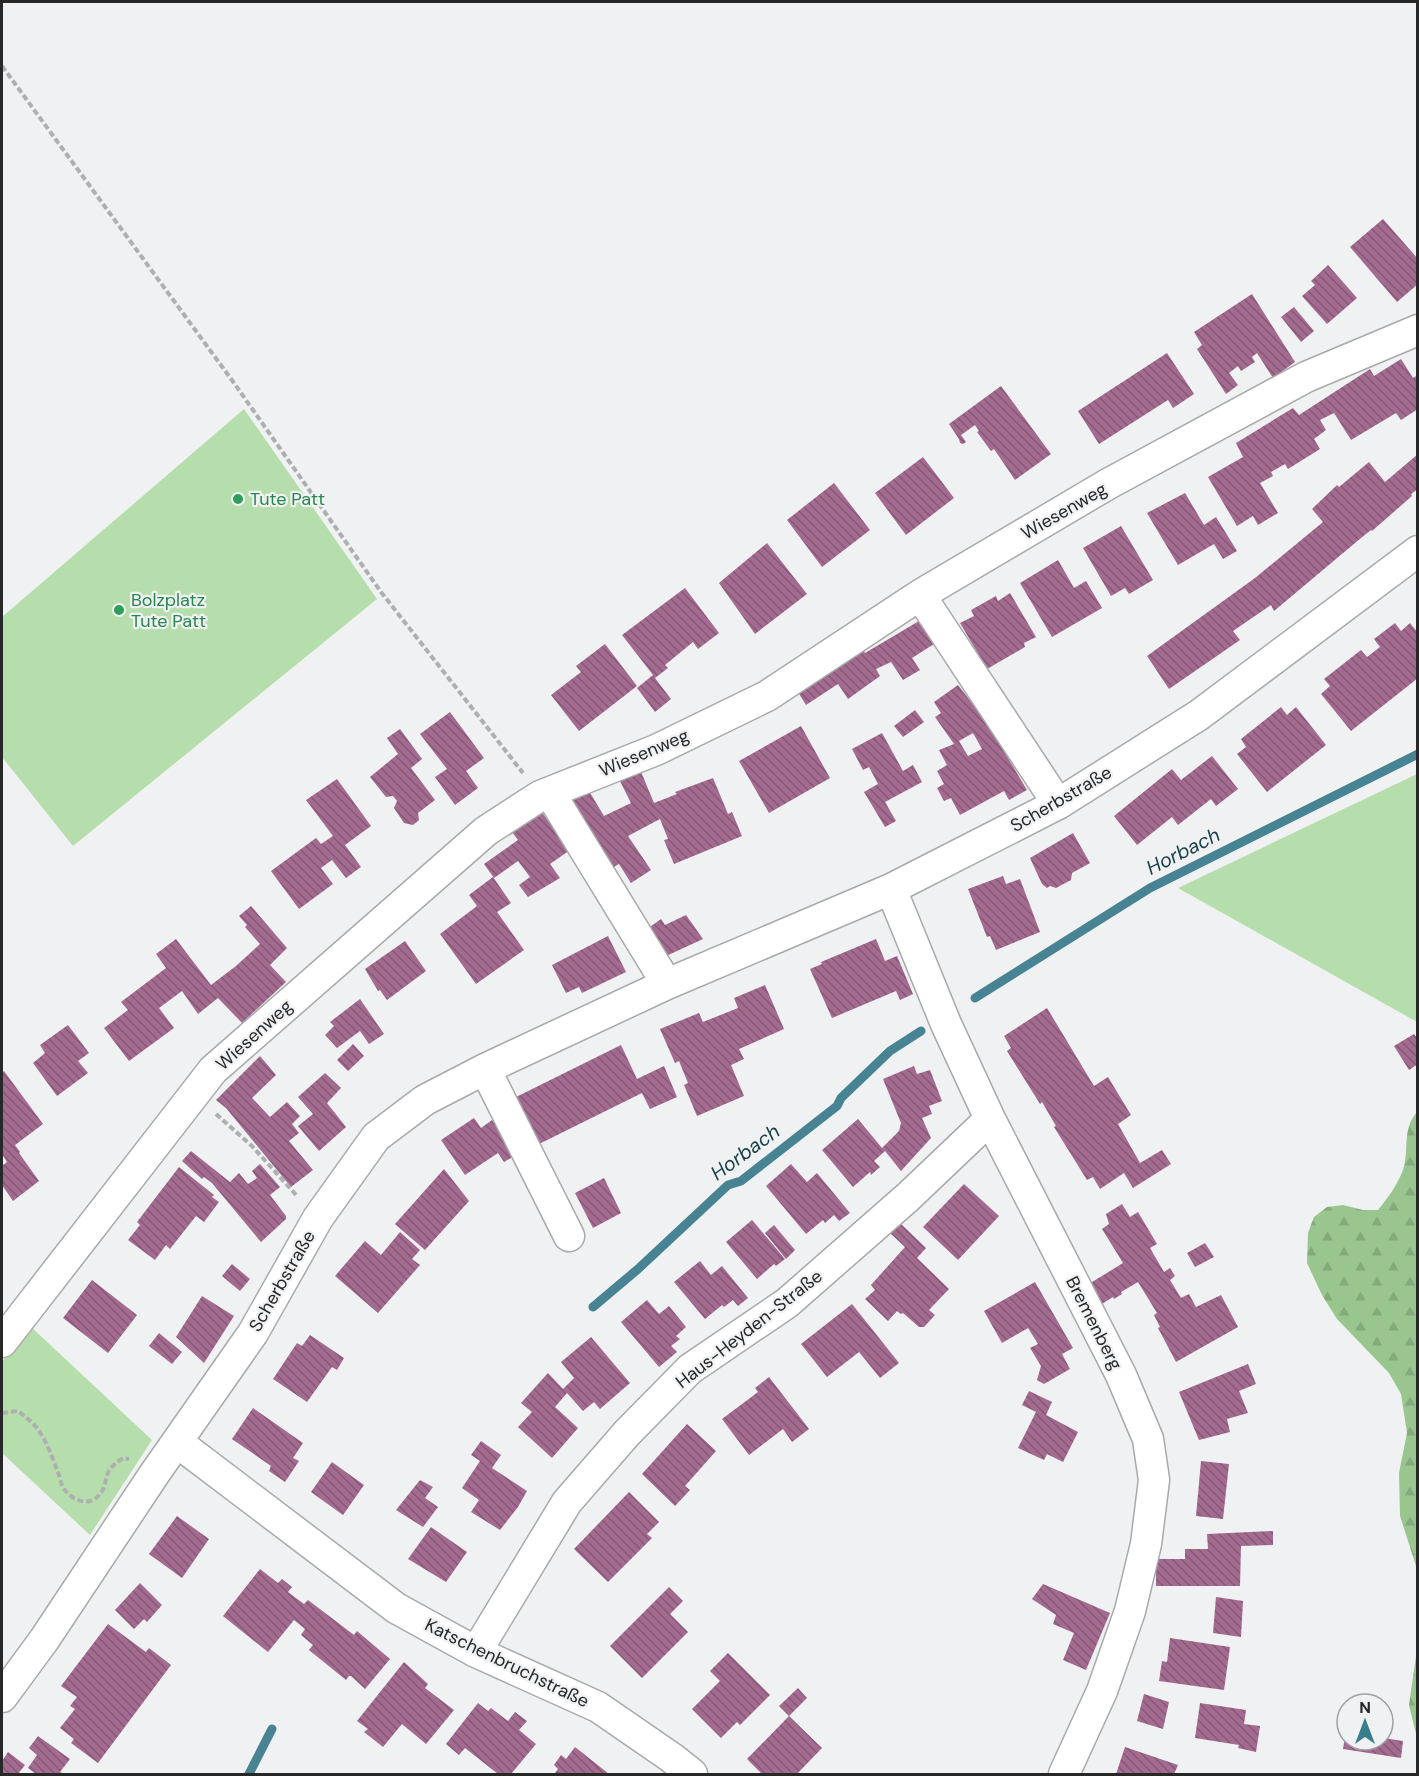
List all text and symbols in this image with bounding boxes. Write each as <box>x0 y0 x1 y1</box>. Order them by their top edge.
street label: Wiesenweg <box>1017 477 1111 545</box>
place label: Tute Patt <box>250 487 325 511</box>
marker: Tute Patt <box>231 492 245 506</box>
place label: Bolzplatz Tute Patt <box>131 588 206 633</box>
marker: Bolzplatz Tute Patt <box>112 603 126 617</box>
street label: Wiesenweg <box>596 723 692 783</box>
street label: Scherbstraße <box>1006 760 1116 838</box>
water label: Horbach <box>1142 821 1224 881</box>
street label: Wiesenweg <box>211 994 297 1076</box>
water label: Horbach <box>705 1118 785 1186</box>
street label: Scherbstraße <box>243 1226 321 1336</box>
street label: Haus-Heyden-Straße <box>671 1264 827 1394</box>
street label: Bremenberg <box>1060 1272 1128 1374</box>
street label: Katschenbruchstraße <box>421 1613 593 1713</box>
north arrow <box>1335 1692 1395 1752</box>
text: N <box>1359 1697 1371 1718</box>

